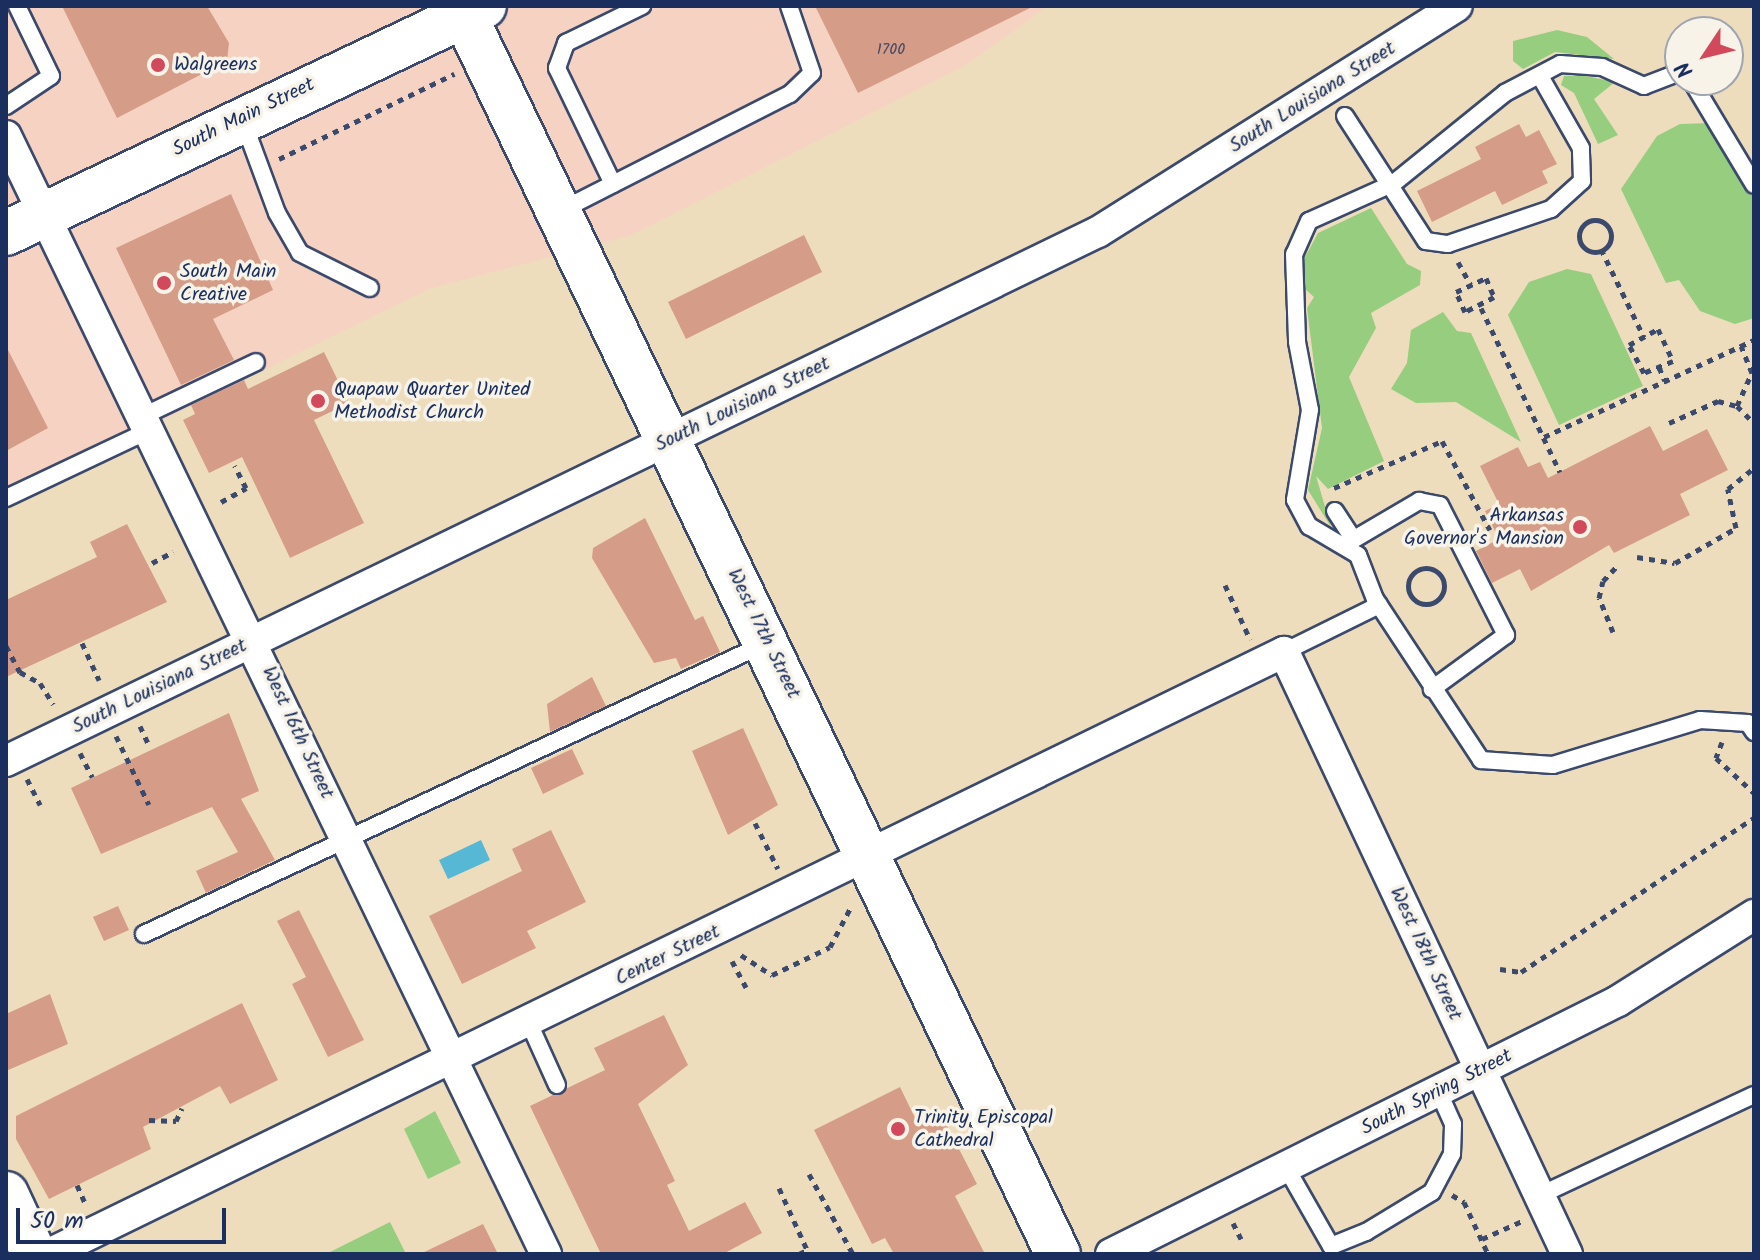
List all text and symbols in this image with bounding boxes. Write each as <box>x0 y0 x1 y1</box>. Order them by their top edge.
north arrow <box>1664 16 1744 96</box>
street label: South Louisiana Street <box>1225 37 1401 159</box>
house number: 1700 <box>877 40 905 60</box>
place label: Walgreens <box>174 53 257 77</box>
text: N <box>1667 53 1704 85</box>
marker: Walgreens <box>149 56 167 74</box>
street label: South Main Street <box>169 73 319 163</box>
place label: South Main Creative <box>180 260 276 307</box>
marker: South Main Creative <box>155 274 173 292</box>
street label: South Louisiana Street <box>652 352 834 458</box>
place label: Quapaw Quarter United Methodist Church <box>334 378 530 425</box>
marker: Quapaw Quarter United Methodist Church <box>309 392 327 410</box>
place label: Arkansas Governor's Mansion <box>1404 504 1564 551</box>
marker: Arkansas Governor's Mansion <box>1571 518 1589 536</box>
street label: West 17th Street <box>721 565 805 703</box>
street label: South Louisiana Street <box>69 634 251 740</box>
street label: West 16th Street <box>256 663 338 803</box>
street label: West 18th Street <box>1384 883 1466 1025</box>
street label: Center Street <box>612 920 724 992</box>
street label: South Spring Street <box>1357 1045 1517 1141</box>
place label: Trinity Episcopal Cathedral <box>914 1106 1053 1153</box>
marker: Trinity Episcopal Cathedral <box>889 1120 907 1138</box>
scale bar <box>20 1192 230 1242</box>
text: 50 m <box>30 1202 84 1241</box>

